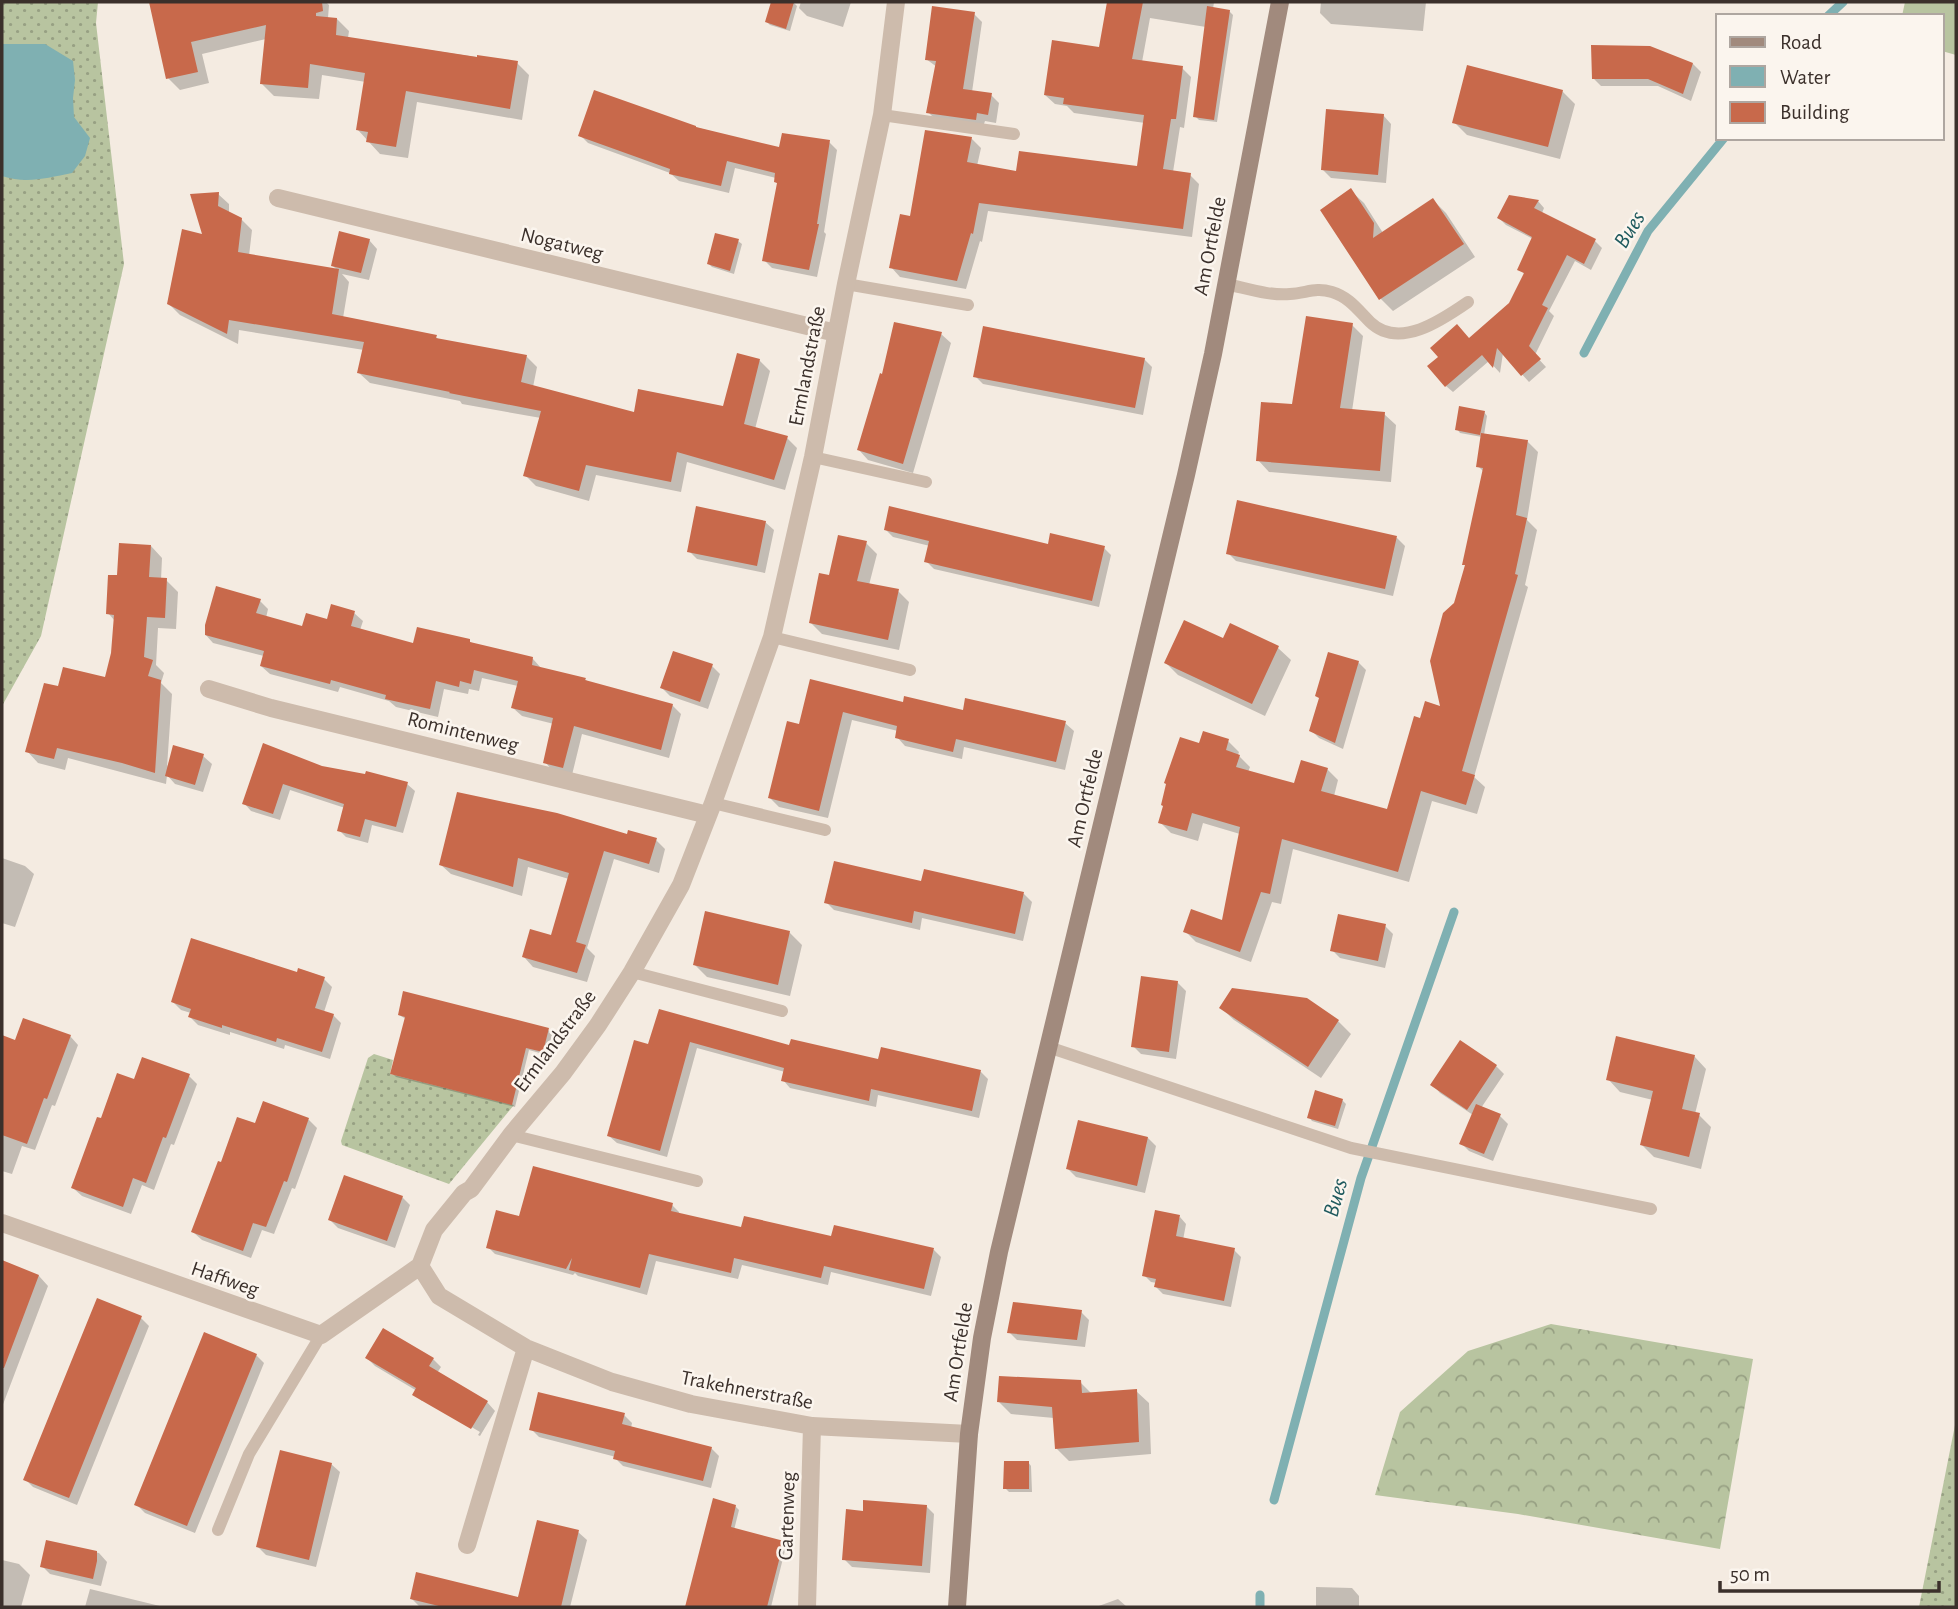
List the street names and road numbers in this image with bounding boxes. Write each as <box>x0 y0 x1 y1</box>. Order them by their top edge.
street label: Am Ortfelde <box>1190 195 1230 297</box>
street label: Nogatweg <box>519 224 606 265</box>
street label: Ermlandstraße <box>785 304 829 428</box>
street label: Romintenweg <box>405 708 521 756</box>
street label: Am Ortfelde <box>1063 747 1107 849</box>
street label: Ermlandstraße <box>510 986 600 1096</box>
street label: Haffweg <box>188 1258 262 1301</box>
street label: Am Ortfelde <box>940 1301 976 1403</box>
street label: Trakehnerstraße <box>679 1367 815 1413</box>
street label: Gartenweg <box>775 1471 799 1561</box>

